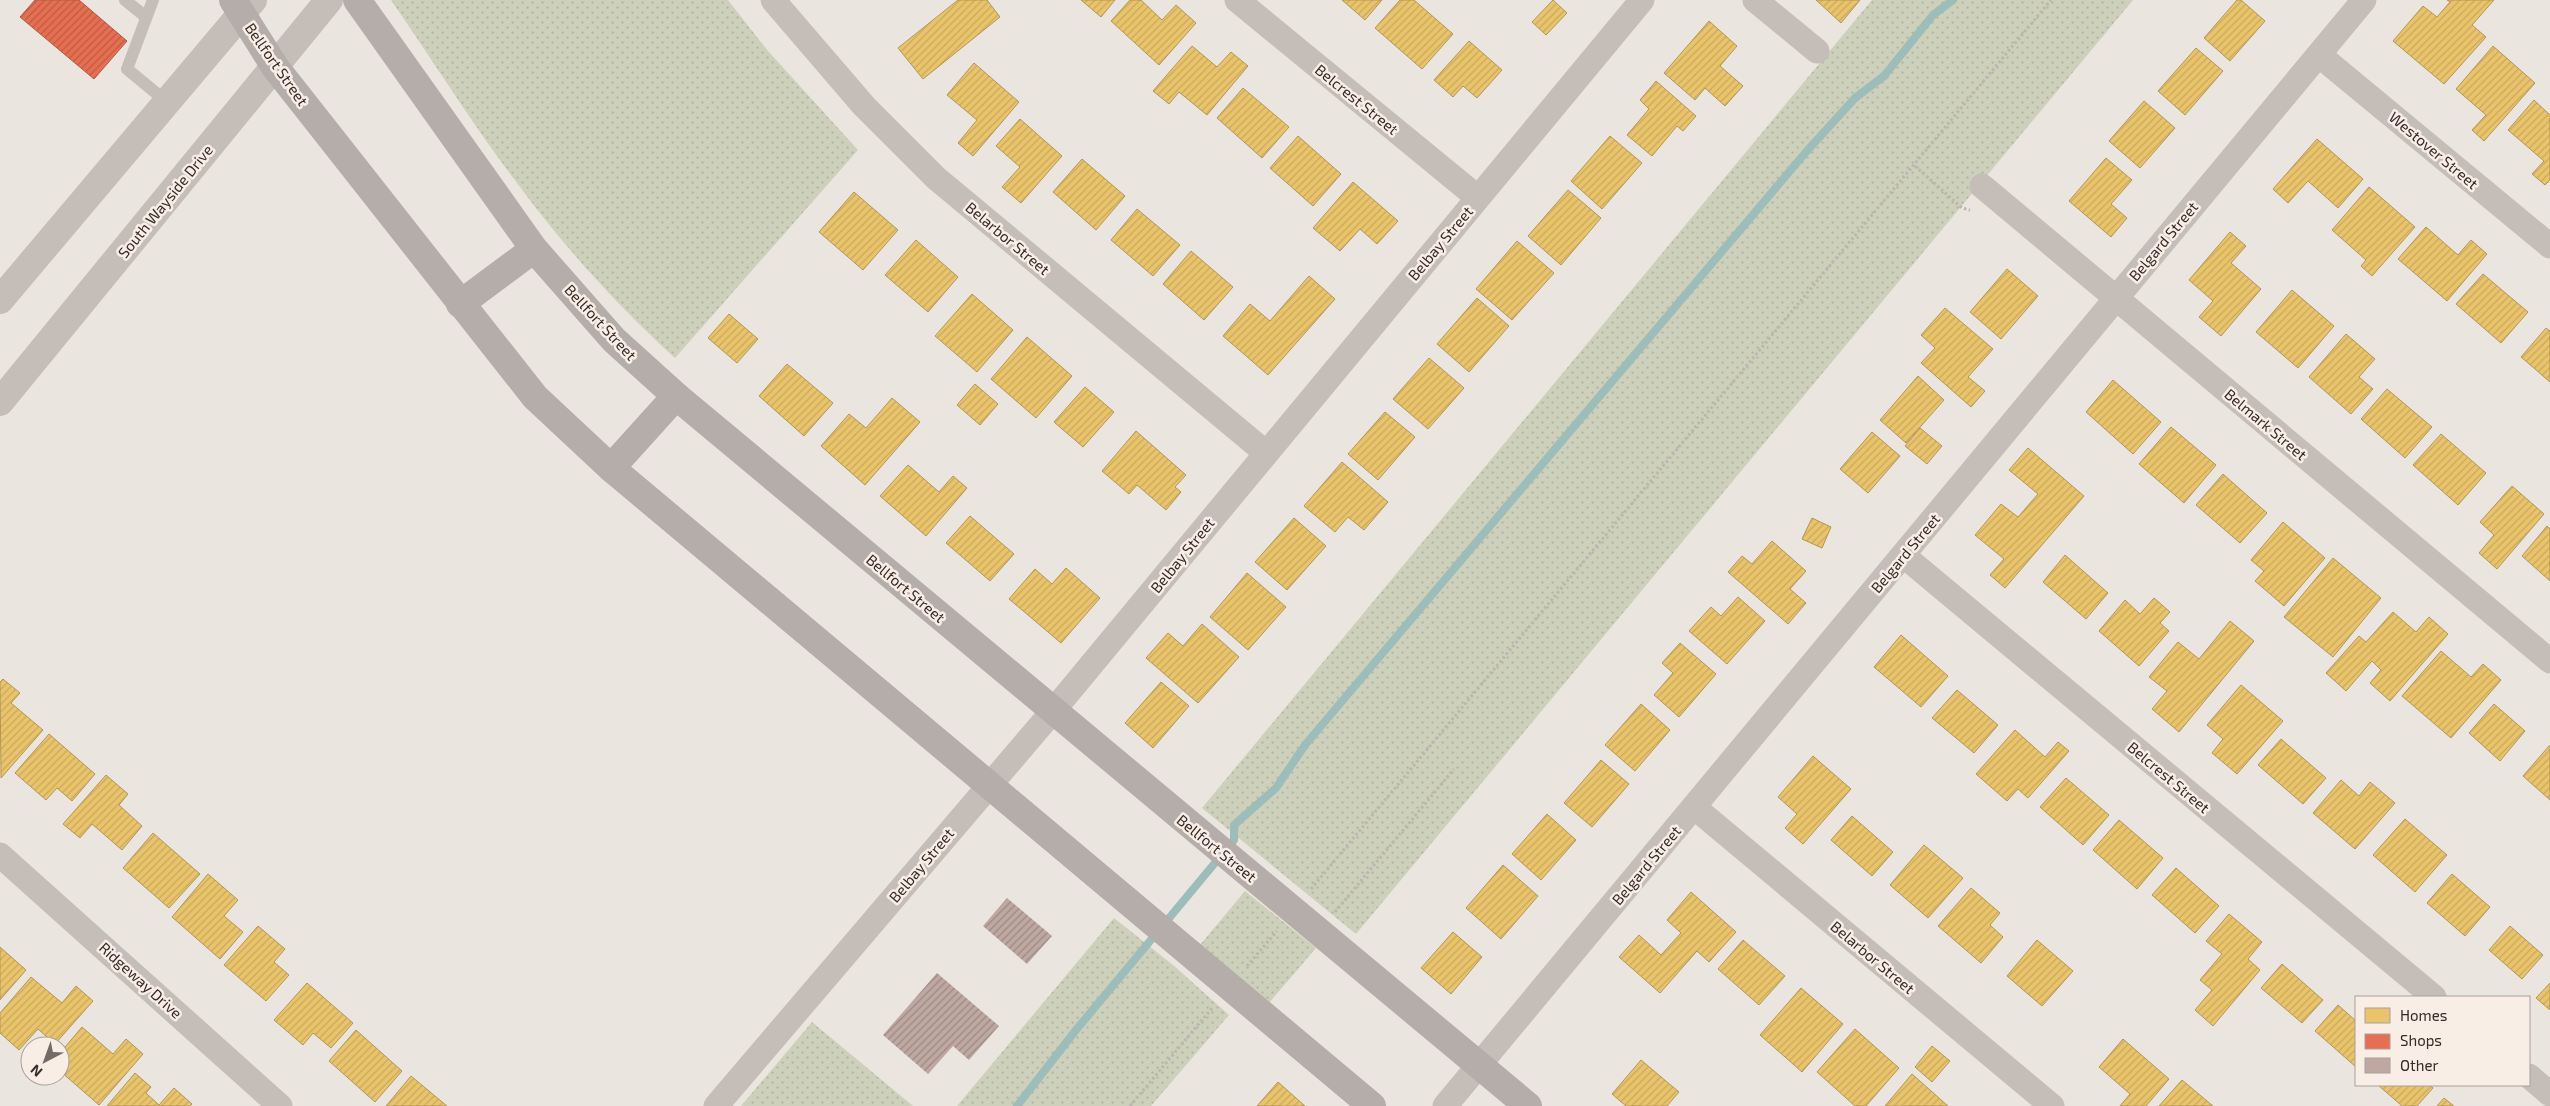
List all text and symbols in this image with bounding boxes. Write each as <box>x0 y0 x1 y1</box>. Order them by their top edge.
street label: Bellfort Street <box>242 19 312 109</box>
street label: Belcrest Street <box>1312 60 1402 138</box>
street label: Westover Street <box>2386 108 2482 193</box>
street label: South Wayside Drive <box>114 141 216 261</box>
street label: Belarbor Street <box>962 198 1054 278</box>
street label: Belgard Street <box>2125 198 2202 284</box>
street label: Belbay Street <box>1404 202 1476 284</box>
street label: Bellfort Street <box>561 280 641 364</box>
street label: Belmark Street <box>2221 384 2311 464</box>
street label: Belgard Street <box>1867 510 1944 596</box>
street label: Belbay Street <box>1146 514 1218 596</box>
street label: Bellfort Street <box>863 550 949 626</box>
street label: Belcrest Street <box>2124 738 2214 817</box>
street label: Bellfort Street <box>1174 810 1261 886</box>
street label: Belgard Street <box>1608 822 1685 908</box>
street label: Belbay Street <box>885 824 957 906</box>
street label: Belarbor Street <box>1827 917 1919 997</box>
street label: Ridgeway Drive <box>96 938 186 1022</box>
legend <box>2355 996 2530 1086</box>
text: Homes <box>2400 1006 2447 1024</box>
text: Shops <box>2400 1031 2442 1049</box>
north arrow <box>20 1036 70 1086</box>
text: Other <box>2400 1056 2439 1074</box>
text: N <box>27 1061 46 1081</box>

